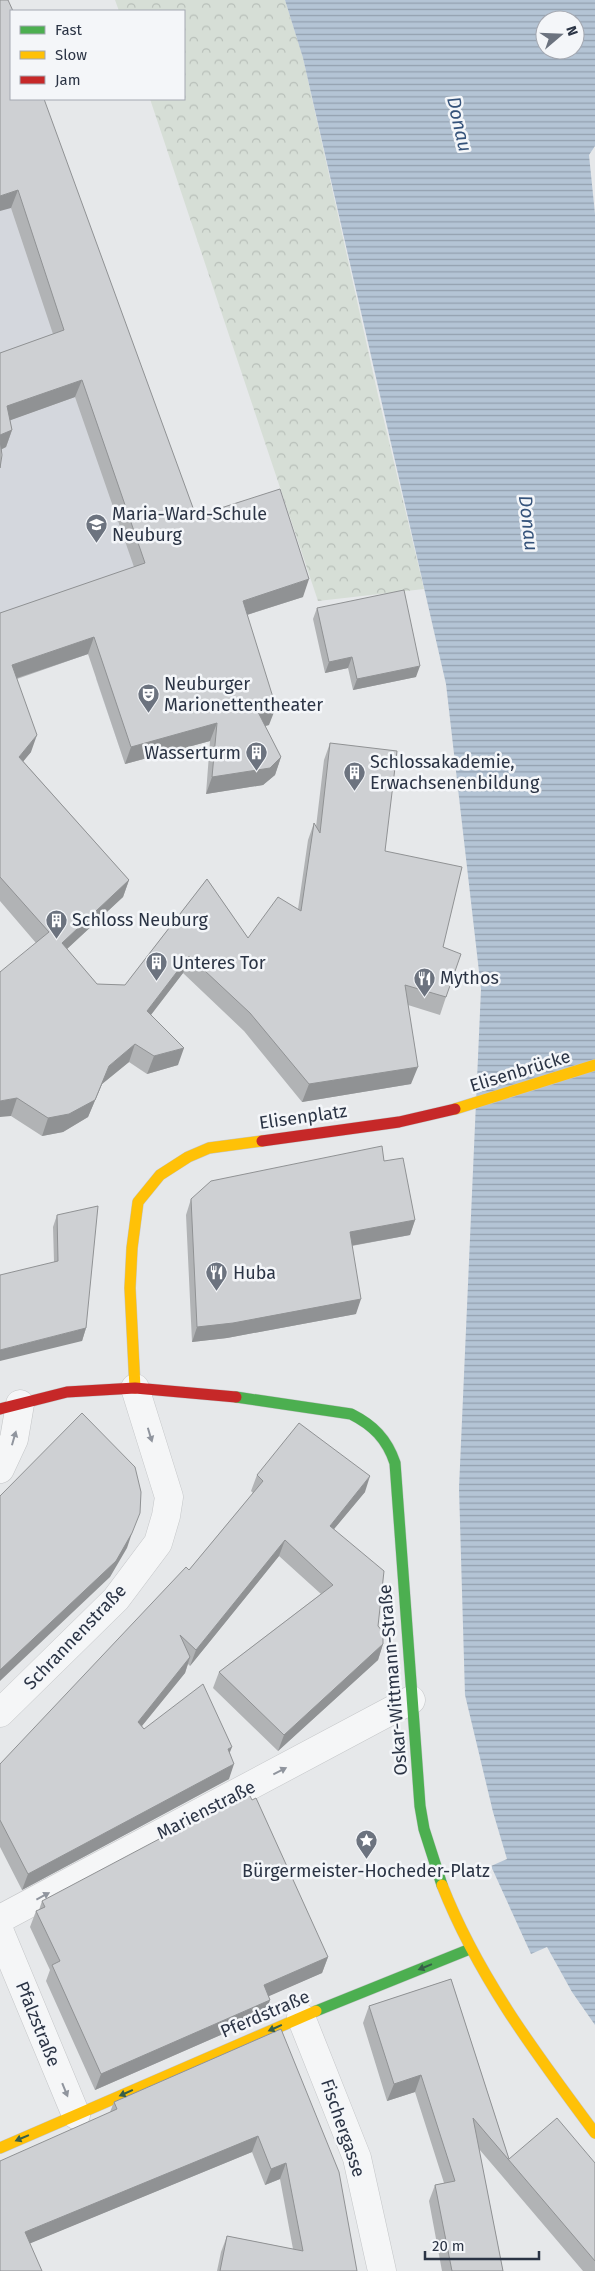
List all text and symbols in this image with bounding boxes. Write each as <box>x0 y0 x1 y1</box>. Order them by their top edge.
legend <box>10 10 185 100</box>
north arrow <box>535 10 585 60</box>
text: Fast <box>55 21 82 39</box>
text: N <box>562 24 581 38</box>
text: Slow <box>55 46 87 64</box>
text: Jam <box>55 71 81 89</box>
water label: Donau <box>442 94 477 154</box>
water label: Donau <box>514 494 543 552</box>
place label: Maria-Ward-Schule Neuburg <box>112 503 267 546</box>
school or university icon: Maria-Ward-Schule Neuburg <box>84 512 108 543</box>
place label: Neuburger Marionettentheater <box>164 673 323 716</box>
theatre icon: Neuburger Marionettentheater <box>136 682 160 713</box>
building icon: Wasserturm <box>245 741 269 772</box>
place label: Wasserturm <box>144 742 241 764</box>
place label: Schlossakademie, Erwachsenenbildung <box>370 751 540 794</box>
building icon: Schlossakademie, Erwachsenenbildung <box>342 760 366 791</box>
building icon: Schloss Neuburg <box>44 908 68 939</box>
place label: Schloss Neuburg <box>72 909 208 931</box>
building icon: Unteres Tor <box>144 951 168 982</box>
place label: Unteres Tor <box>172 952 266 974</box>
restaurant icon: Mythos <box>412 966 436 997</box>
place label: Mythos <box>440 967 499 989</box>
street label: Elisenbrücke <box>467 1045 573 1097</box>
street label: Elisenplatz <box>258 1100 349 1134</box>
restaurant icon: Huba <box>205 1261 229 1292</box>
place label: Huba <box>233 1262 276 1284</box>
one-way arrow <box>146 1427 154 1442</box>
one-way arrow <box>10 1430 18 1445</box>
street label: Schrannenstraße <box>19 1580 131 1694</box>
street label: Oskar-Wittmann-Straße <box>374 1583 412 1777</box>
one-way arrow <box>273 1767 287 1775</box>
street label: Marienstraße <box>153 1776 259 1844</box>
place icon: Bürgermeister-Hocheder-Platz <box>354 1829 378 1860</box>
place label: Bürgermeister-Hocheder-Platz <box>242 1860 490 1882</box>
one-way arrow <box>36 1891 50 1900</box>
one-way arrow <box>417 1963 432 1971</box>
street label: Pfalzstraße <box>11 1978 65 2070</box>
street label: Pferdstraße <box>217 1985 313 2043</box>
one-way arrow <box>268 2025 282 2033</box>
street label: Fischergasse <box>316 2076 370 2180</box>
one-way arrow <box>62 2083 70 2098</box>
one-way arrow <box>119 2090 133 2098</box>
one-way arrow <box>15 2135 29 2143</box>
scale bar <box>425 2228 539 2260</box>
text: 20 m <box>432 2237 465 2255</box>

